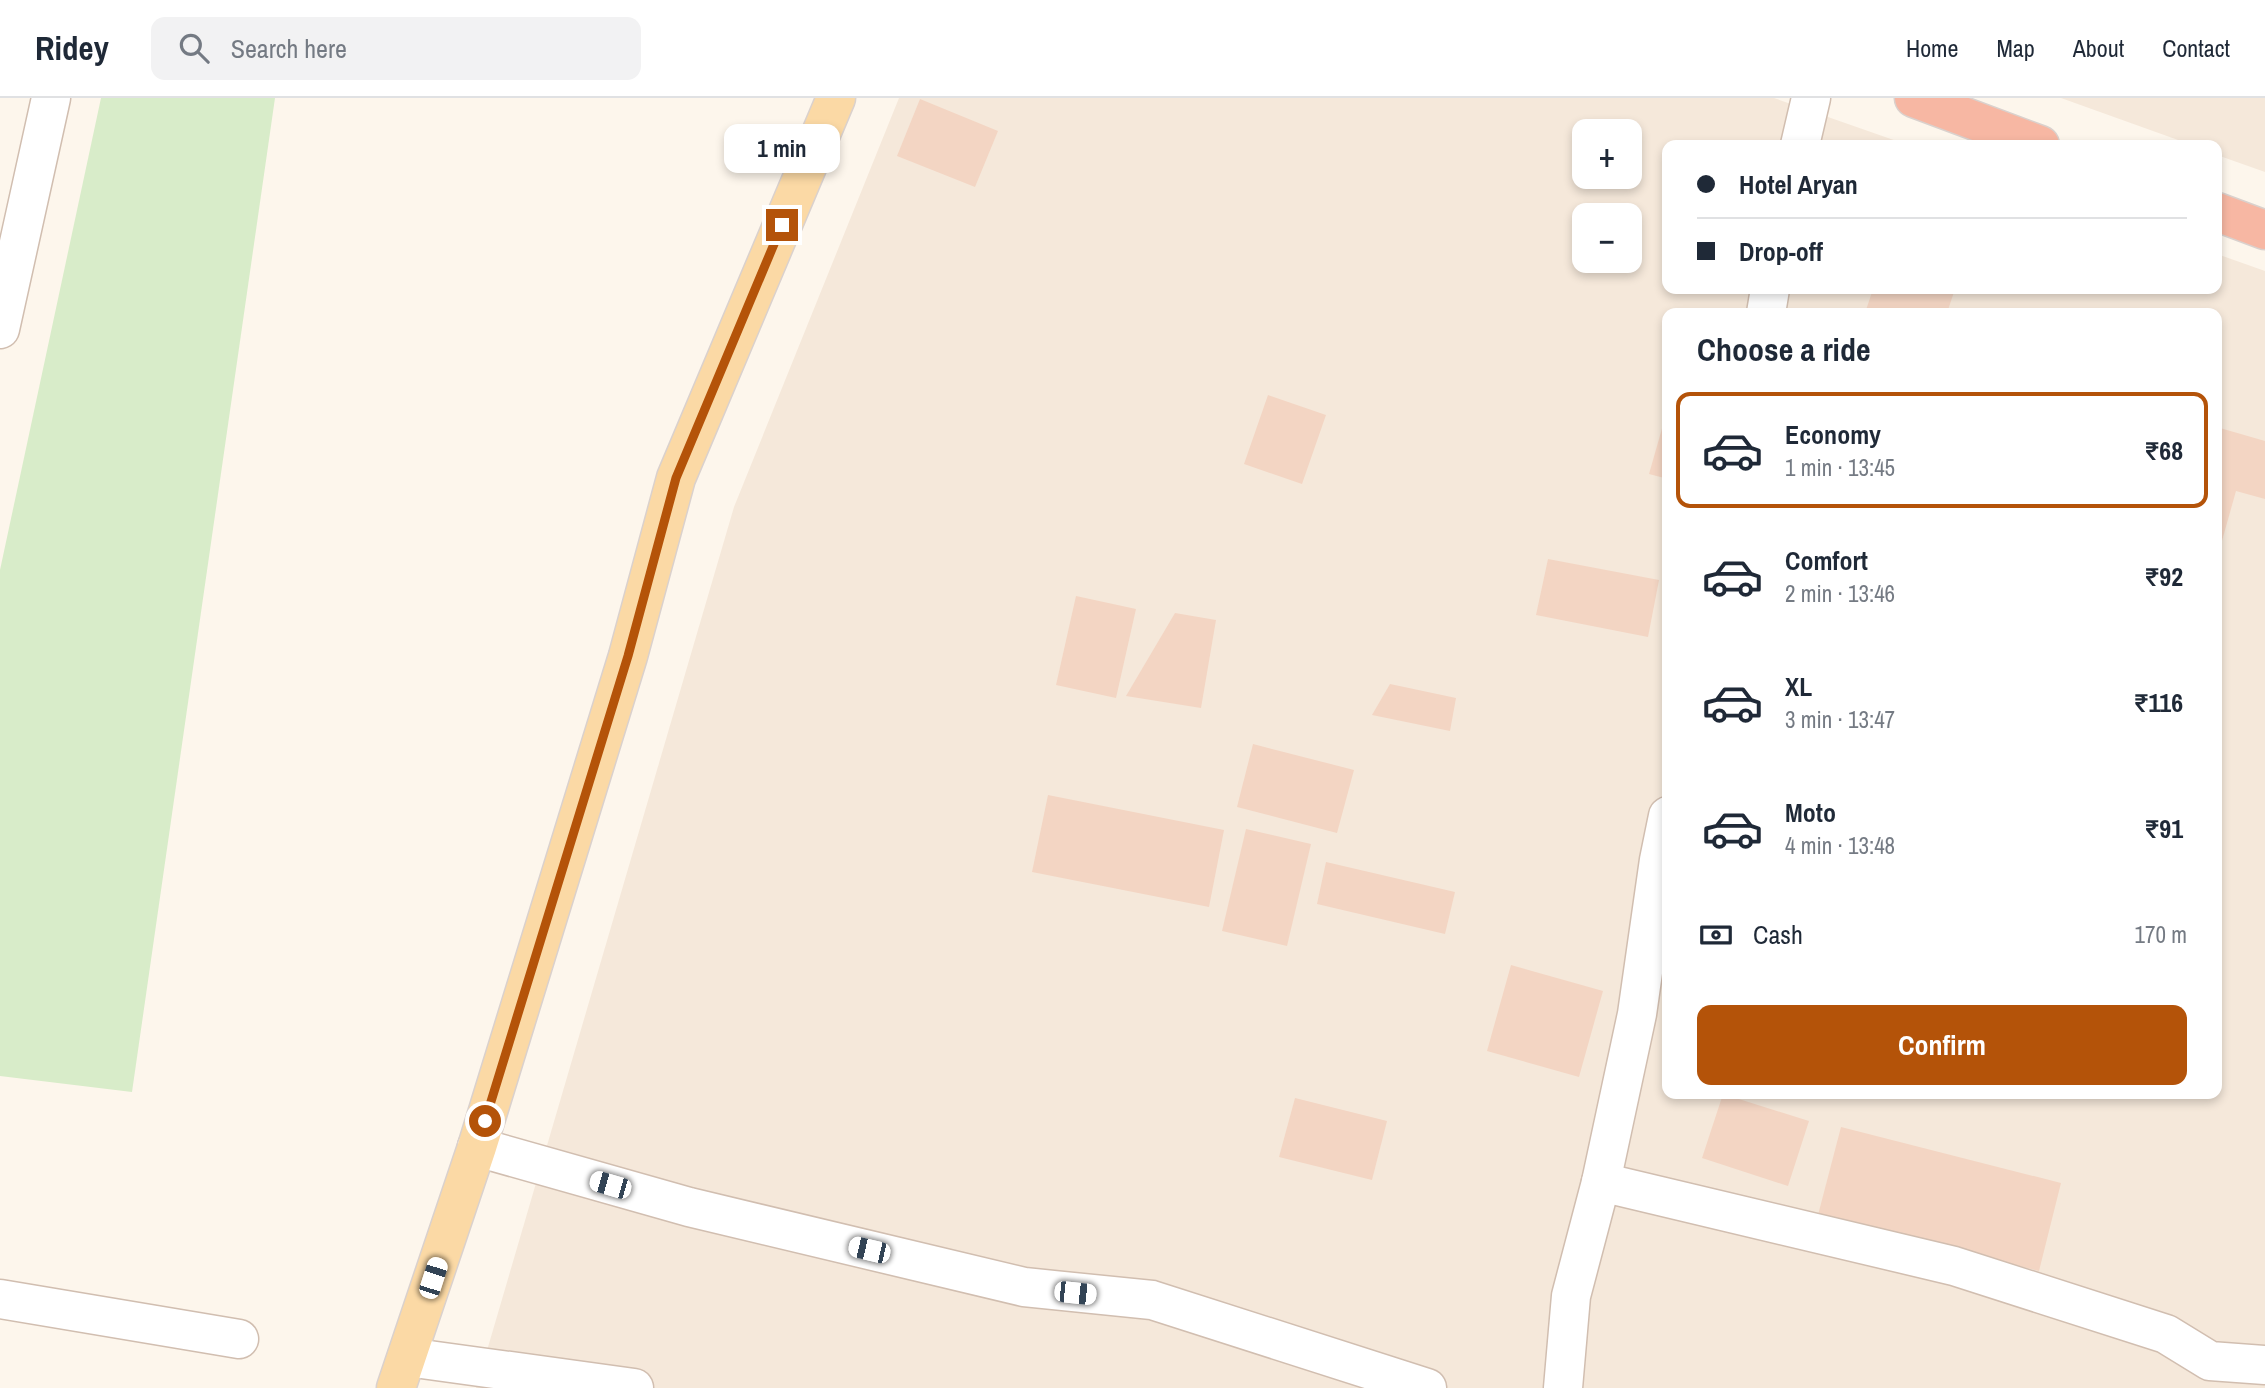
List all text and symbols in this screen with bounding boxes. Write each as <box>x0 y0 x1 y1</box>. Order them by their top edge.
search box <box>151 17 641 80</box>
text: Ridey <box>35 26 109 70</box>
icon: search <box>175 29 213 67</box>
text: Search here <box>231 31 347 66</box>
text: Home <box>1906 32 1958 64</box>
text: Map <box>1996 32 2035 64</box>
text: About <box>2073 32 2124 64</box>
text: Contact <box>2162 32 2230 64</box>
map controls <box>1572 119 1642 273</box>
button: + <box>1572 119 1642 189</box>
callout: 1 min <box>724 123 840 172</box>
text: 1 min <box>757 133 807 164</box>
text: Hotel Aryan <box>1739 167 1858 202</box>
button: − <box>1572 203 1642 273</box>
route end <box>766 209 798 241</box>
text: Drop-off <box>1739 234 1823 269</box>
text: Choose a ride <box>1697 328 1871 371</box>
text: Economy <box>1785 417 1881 452</box>
icon: car <box>1701 419 1764 482</box>
text: ₹68 <box>2144 433 2183 468</box>
text: 1 min · 13:45 <box>1785 452 1895 483</box>
text: Comfort <box>1785 543 1868 578</box>
icon: car <box>1701 545 1764 608</box>
text: ₹92 <box>2144 559 2183 594</box>
text: 2 min · 13:46 <box>1785 578 1895 609</box>
text: XL <box>1785 669 1812 704</box>
icon: car <box>1701 671 1764 734</box>
text: ₹116 <box>2134 685 2183 720</box>
text: 3 min · 13:47 <box>1785 704 1895 735</box>
text: Moto <box>1785 795 1836 830</box>
icon: car <box>1701 797 1764 860</box>
text: ₹91 <box>2144 811 2183 846</box>
text: 4 min · 13:48 <box>1785 830 1895 861</box>
icon: cash <box>1697 916 1735 954</box>
text: Cash <box>1753 917 1803 952</box>
text: 170 m <box>2135 919 2187 950</box>
button: Confirm <box>1697 1005 2187 1085</box>
route start <box>469 1105 501 1137</box>
car <box>587 1169 634 1201</box>
car <box>847 1235 892 1265</box>
car <box>417 1255 450 1301</box>
car <box>1054 1280 1097 1306</box>

